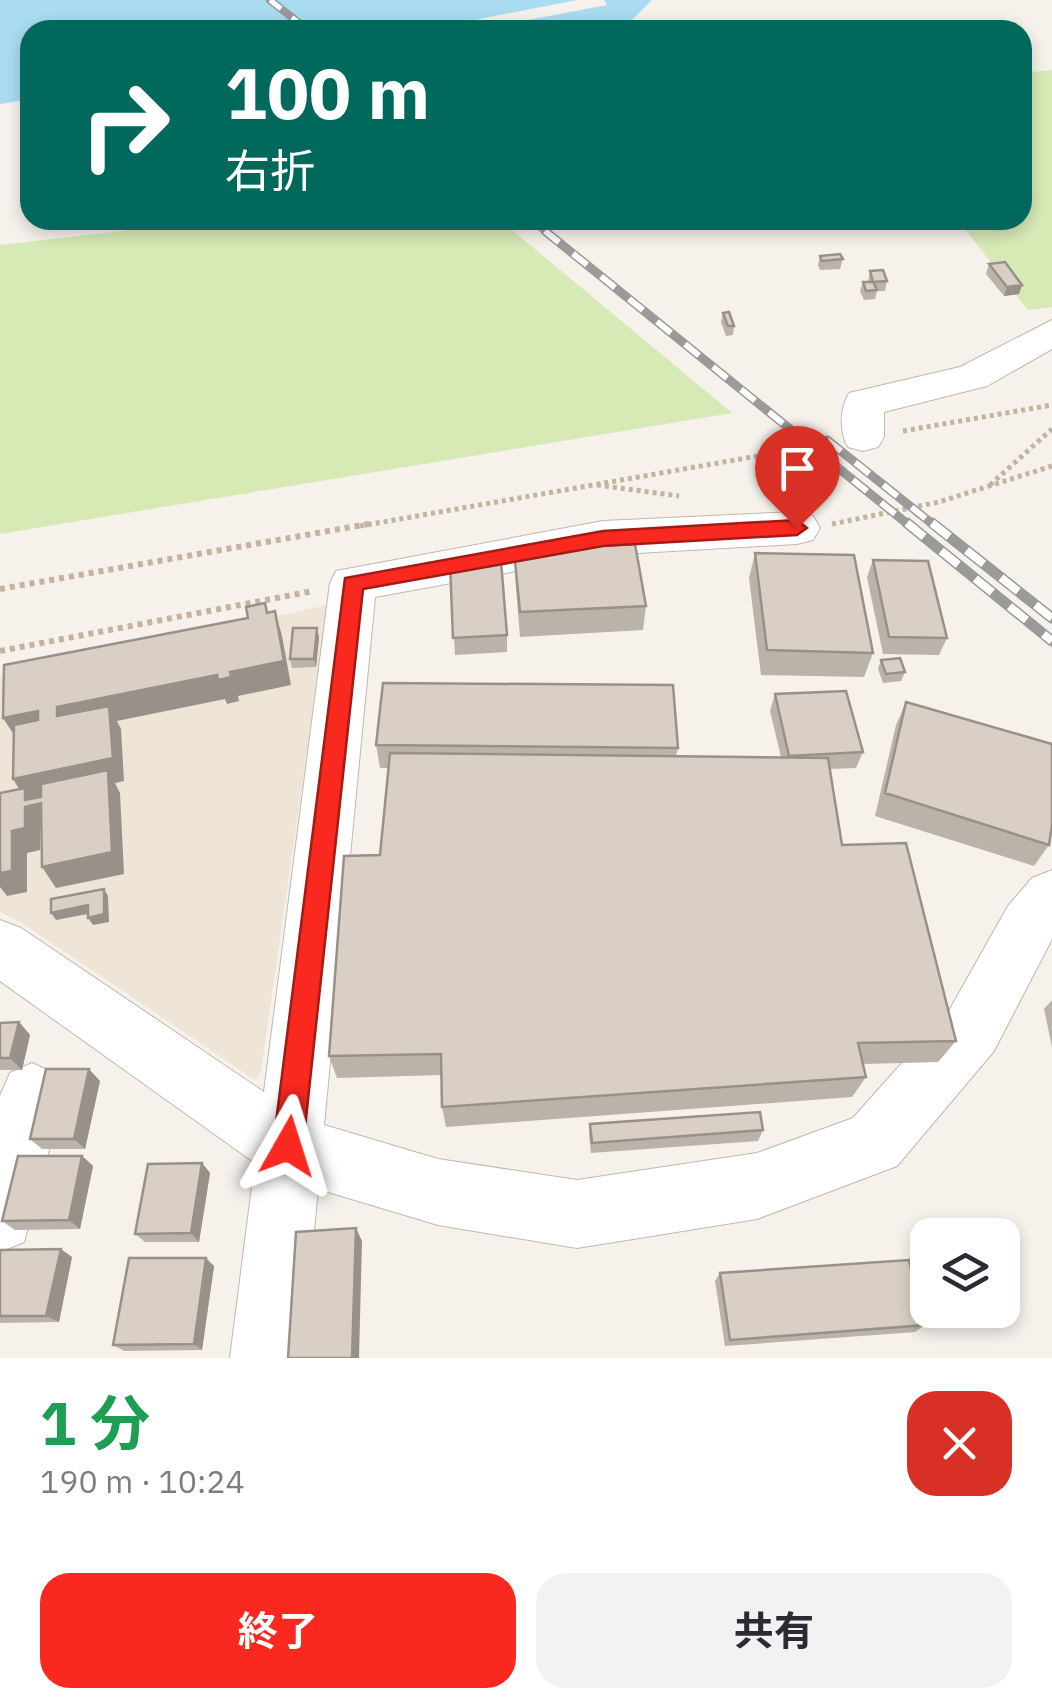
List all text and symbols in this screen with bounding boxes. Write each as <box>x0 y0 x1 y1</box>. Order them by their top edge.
text: 100 m <box>225 47 430 138</box>
icon: right <box>60 60 190 190</box>
text: 右折 <box>225 141 315 199</box>
pin <box>755 426 840 529</box>
icon: arrive <box>770 441 825 496</box>
position arrow <box>236 1094 340 1198</box>
map controls <box>910 1218 1020 1328</box>
button: layers <box>910 1218 1020 1328</box>
text: 1 分 <box>40 1383 150 1462</box>
button: close <box>907 1391 1012 1496</box>
text: 190 m · 10:24 <box>40 1460 245 1502</box>
button: 終了 <box>40 1573 516 1688</box>
button: 共有 <box>536 1573 1012 1688</box>

